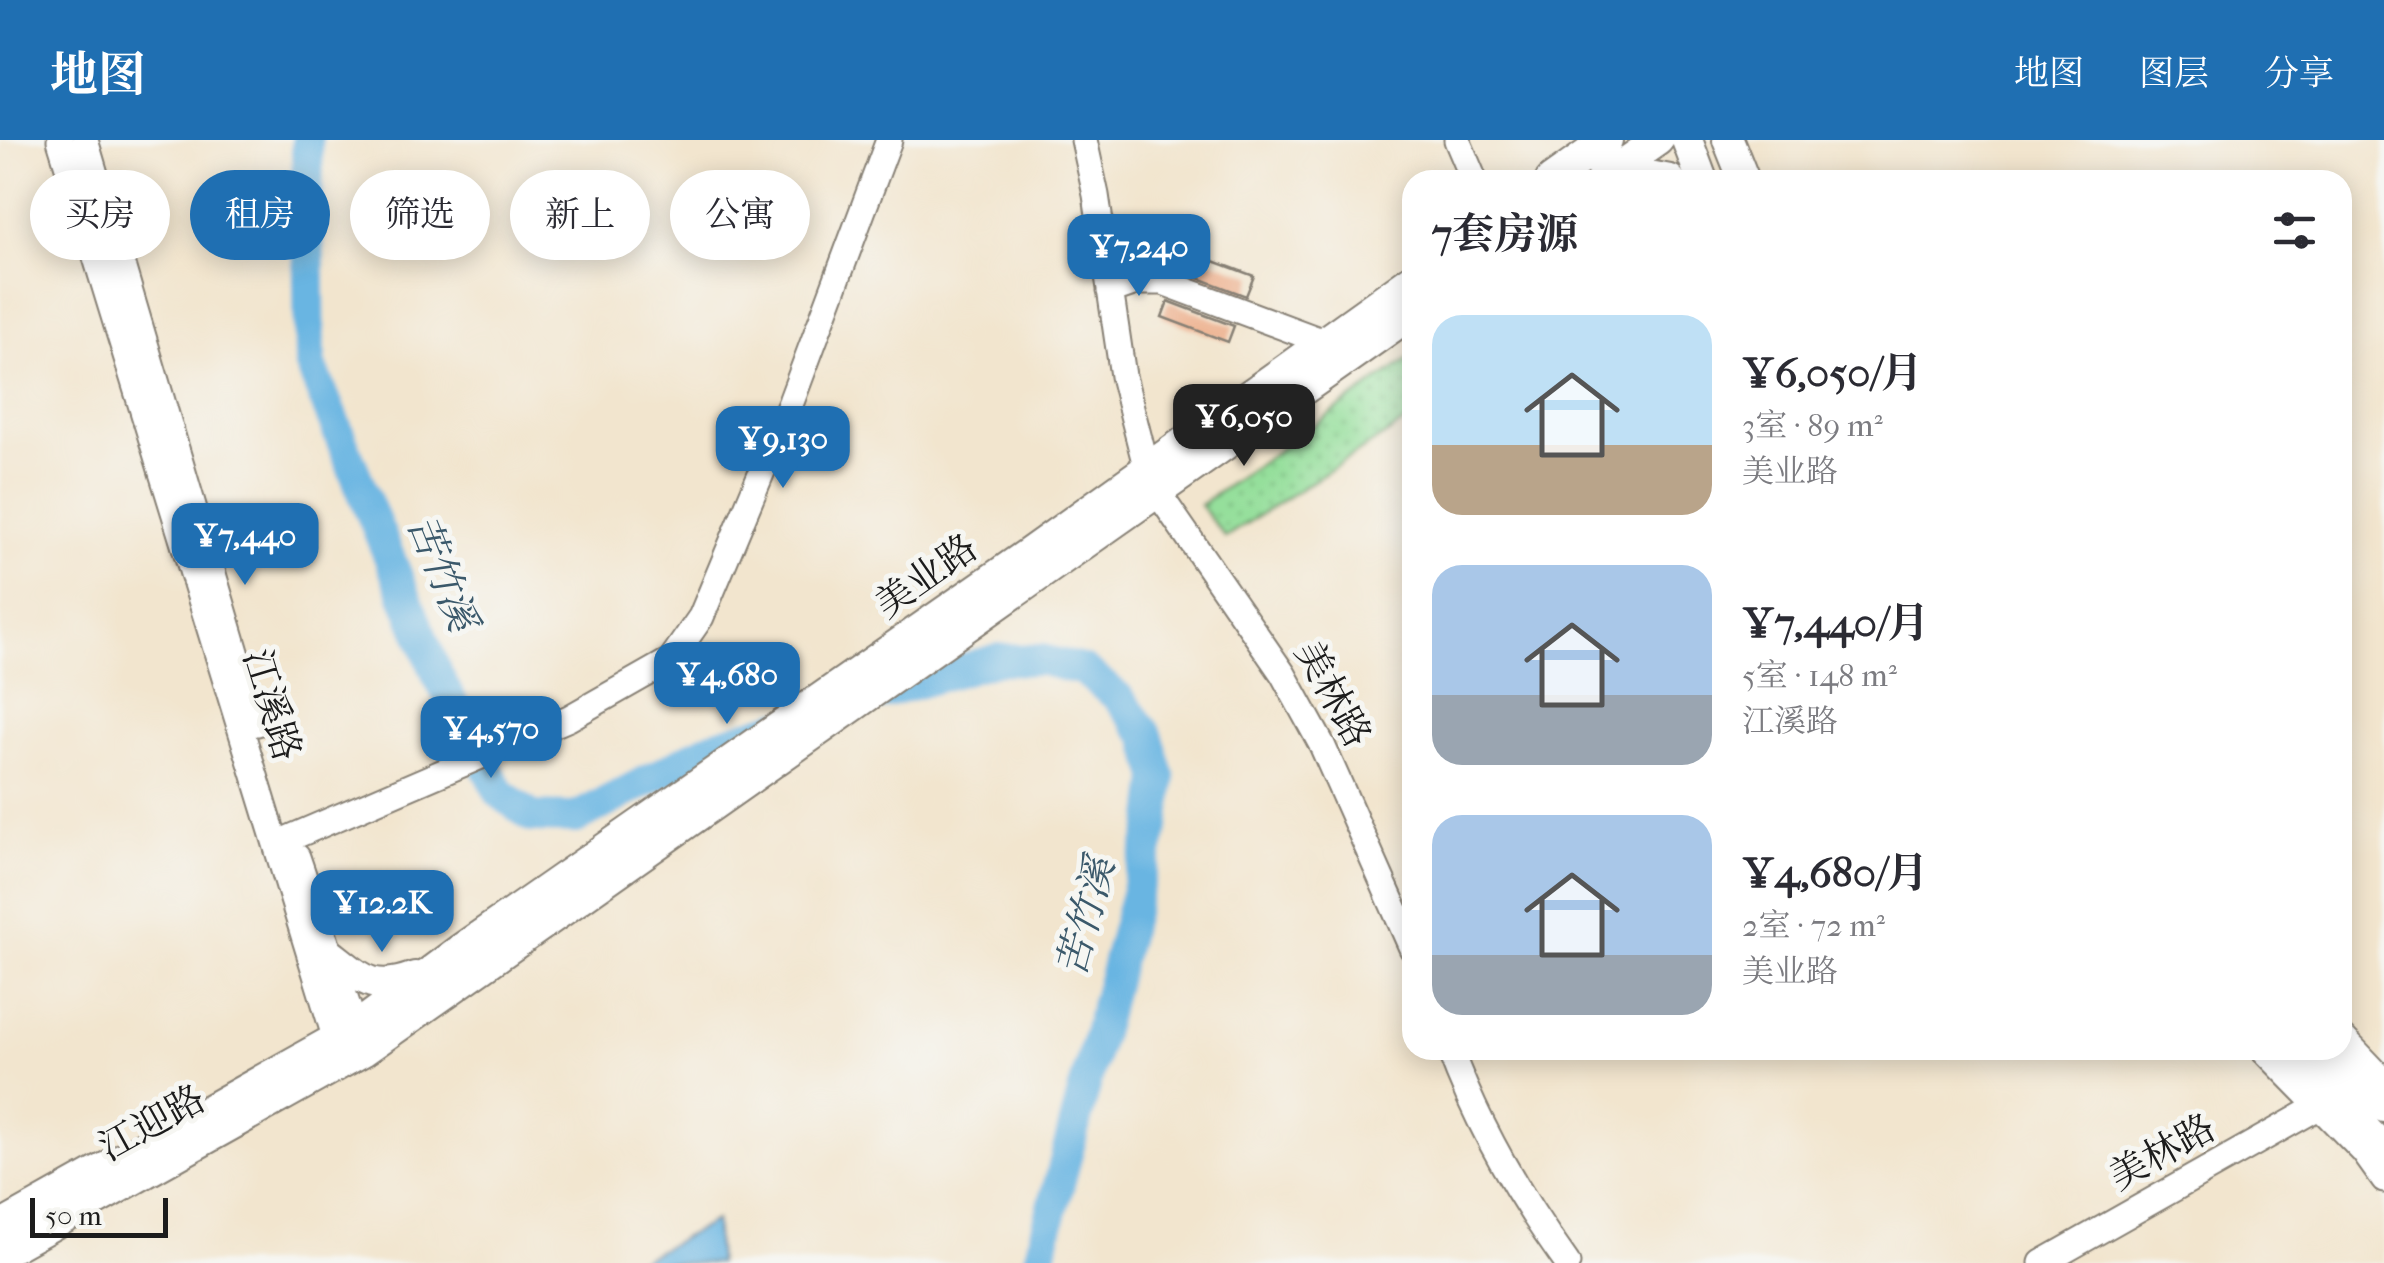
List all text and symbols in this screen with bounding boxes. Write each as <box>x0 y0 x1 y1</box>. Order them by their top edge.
text: 地图 <box>50 47 146 103</box>
text: 地图 <box>2014 53 2084 94</box>
text: 图层 <box>2139 53 2209 94</box>
text: 分享 <box>2264 53 2334 94</box>
chip: 买房 <box>30 170 170 260</box>
chip: 租房 <box>190 170 330 260</box>
chip: 筛选 <box>350 170 490 260</box>
chip: 新上 <box>510 170 650 260</box>
chip: 公寓 <box>670 170 810 260</box>
icon: filters <box>2267 203 2322 258</box>
text: 7套房源 <box>1432 210 1578 259</box>
pin: ¥7,240 <box>1058 214 1220 299</box>
text: ¥7,240 <box>1089 228 1189 265</box>
text: ¥6,050/月 <box>1742 349 1923 398</box>
icon: home <box>1512 355 1632 475</box>
pin: ¥6,050 <box>1163 384 1325 469</box>
text: ¥6,050 <box>1195 398 1293 435</box>
pin: ¥9,130 <box>702 406 864 491</box>
text: 3室 · 89 m² <box>1742 407 1883 444</box>
text: ¥9,130 <box>738 420 828 457</box>
text: 美业路 <box>1742 453 1838 490</box>
pin: ¥7,440 <box>164 503 326 588</box>
water label: 苦竹溪 <box>398 509 487 641</box>
text: ¥7,440 <box>194 517 296 554</box>
street label: 美业路 <box>866 525 986 627</box>
text: ¥7,440/月 <box>1742 599 1929 648</box>
icon: home <box>1512 605 1632 725</box>
street label: 美林路 <box>1286 633 1380 755</box>
pin: ¥4,680 <box>646 642 808 727</box>
street label: 江溪路 <box>234 644 310 766</box>
text: ¥4,680 <box>676 656 778 693</box>
text: 5室 · 148 m² <box>1742 657 1897 694</box>
pin: ¥4,570 <box>410 696 572 781</box>
text: 江溪路 <box>1742 703 1838 740</box>
text: ¥4,570 <box>443 710 539 747</box>
water label: 苦竹溪 <box>1048 849 1125 981</box>
text: ¥4,680/月 <box>1742 849 1928 898</box>
icon: home <box>1512 855 1632 975</box>
pin: ¥12.2K <box>301 870 463 955</box>
text: ¥12.2K <box>333 884 431 921</box>
text: 2室 · 72 m² <box>1742 907 1885 944</box>
text: 美业路 <box>1742 953 1838 990</box>
street label: 江迎路 <box>91 1076 213 1170</box>
street label: 美林路 <box>2101 1105 2223 1199</box>
scale bar <box>30 1193 168 1238</box>
text: 50 m <box>45 1199 102 1232</box>

